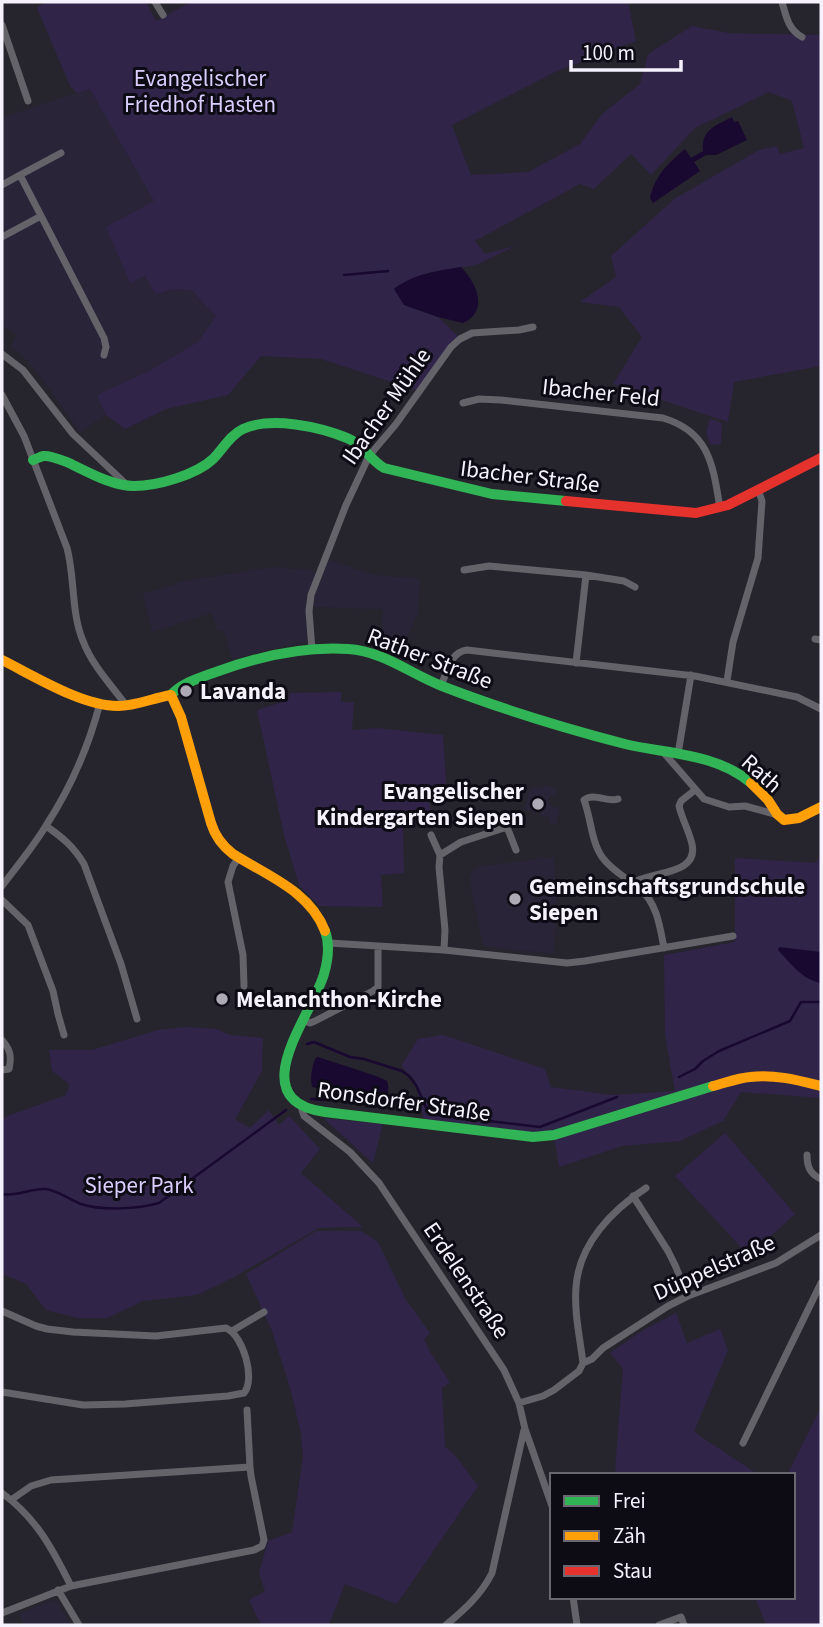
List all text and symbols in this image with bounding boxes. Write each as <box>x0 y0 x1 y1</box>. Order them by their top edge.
scale bar <box>571 28 681 72</box>
text: 100 m <box>582 38 635 68</box>
park label: Evangelischer Friedhof Hasten <box>124 62 276 121</box>
street label: Ibacher Mühle <box>334 341 439 471</box>
street label: Ibacher Feld <box>540 370 661 415</box>
street label: Ibacher Straße <box>458 452 602 501</box>
street label: Rather Straße <box>362 619 497 697</box>
place label: Lavanda <box>200 675 286 708</box>
marker: Lavanda <box>178 683 194 699</box>
street label: Rath <box>734 746 789 801</box>
place label: Evangelischer Kindergarten Siepen <box>316 775 525 834</box>
marker: Evangelischer Kindergarten Siepen <box>530 796 546 812</box>
place label: Gemeinschaftsgrundschule Siepen <box>529 870 805 929</box>
marker: Gemeinschaftsgrundschule Siepen <box>507 891 523 907</box>
place label: Melanchthon-Kirche <box>236 983 442 1016</box>
marker: Melanchthon-Kirche <box>214 991 230 1007</box>
street label: Ronsdorfer Straße <box>315 1073 493 1130</box>
park label: Sieper Park <box>84 1169 194 1202</box>
street label: Erdelenstraße <box>415 1215 518 1345</box>
street label: Düppelstraße <box>648 1226 780 1309</box>
legend <box>550 1473 795 1599</box>
text: Frei <box>613 1486 646 1516</box>
text: Zäh <box>613 1521 646 1551</box>
text: Stau <box>613 1556 652 1586</box>

